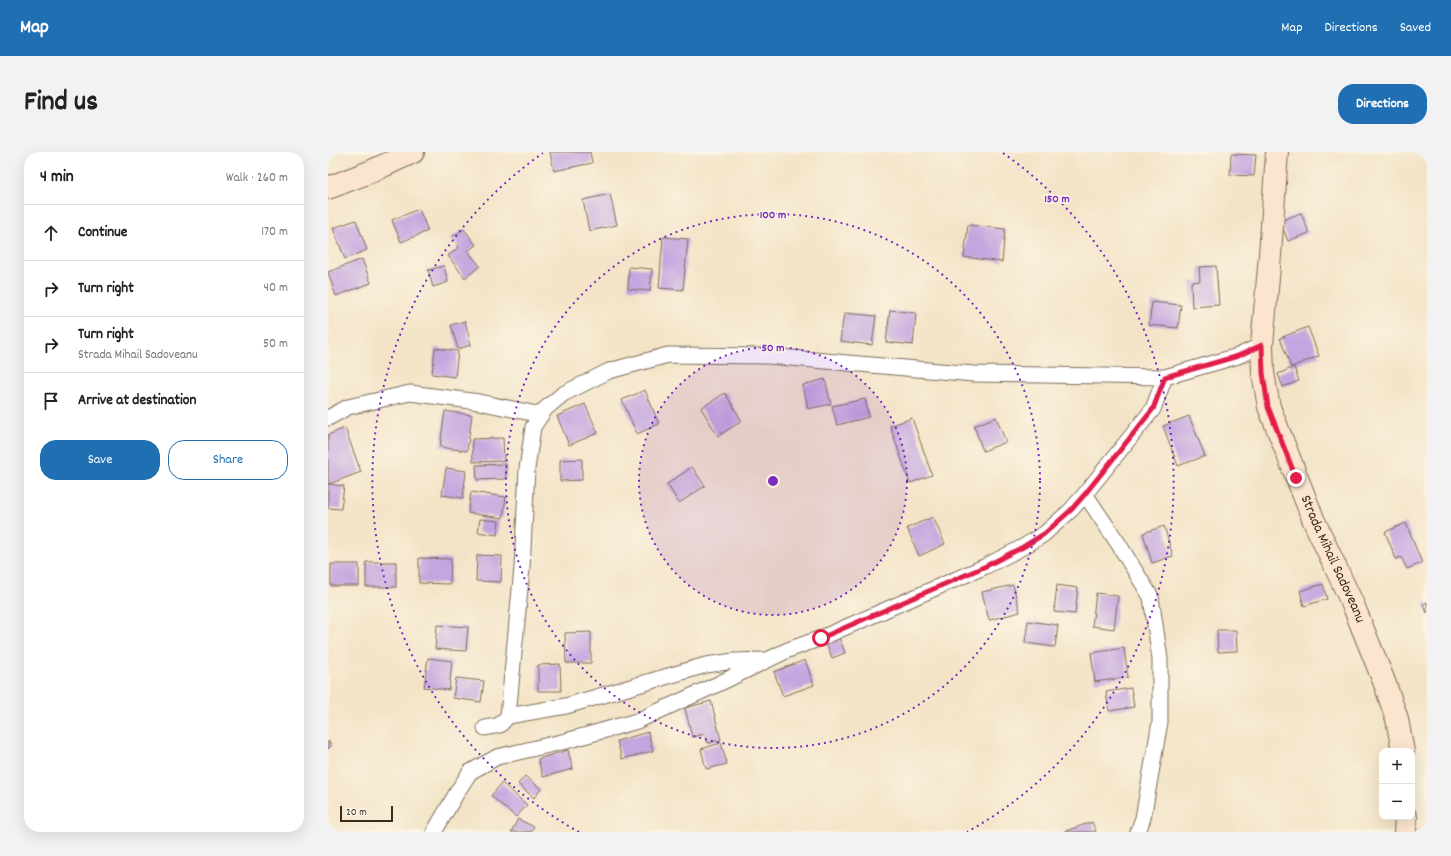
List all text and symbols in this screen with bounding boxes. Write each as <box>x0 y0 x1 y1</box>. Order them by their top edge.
text: Map <box>20 15 49 42</box>
text: Map <box>1281 18 1303 38</box>
text: Directions <box>1325 18 1378 38</box>
text: Saved <box>1400 18 1431 38</box>
text: Find us <box>24 84 98 124</box>
button: Directions <box>1338 84 1427 124</box>
text: 4 min <box>40 166 74 190</box>
text: Walk · 260 m <box>226 169 288 188</box>
text: 150 m <box>1044 191 1070 208</box>
text: 100 m <box>760 207 786 224</box>
icon: ahead <box>40 222 62 244</box>
text: Continue <box>78 222 127 244</box>
text: 170 m <box>261 223 288 242</box>
icon: right <box>40 278 62 300</box>
text: Turn right <box>78 278 134 300</box>
text: 40 m <box>264 279 288 298</box>
text: Turn right <box>78 324 134 346</box>
icon: right <box>40 334 62 356</box>
text: 50 m <box>263 335 288 354</box>
text: 50 m <box>761 340 785 357</box>
text: Strada Mihail Sadoveanu <box>78 346 198 365</box>
icon: arrive <box>40 390 62 412</box>
text: Arrive at destination <box>78 390 196 412</box>
button: Save <box>40 440 160 480</box>
button: Share <box>168 440 288 480</box>
route end <box>1287 469 1305 487</box>
centre of rings <box>766 474 780 488</box>
street label: Strada Mihail Sadoveanu <box>1294 492 1370 627</box>
route start <box>812 629 830 647</box>
map controls <box>1379 748 1415 820</box>
button: + <box>1379 748 1415 784</box>
button: − <box>1379 784 1415 820</box>
scale bar <box>340 804 393 823</box>
text: 20 m <box>346 805 367 821</box>

